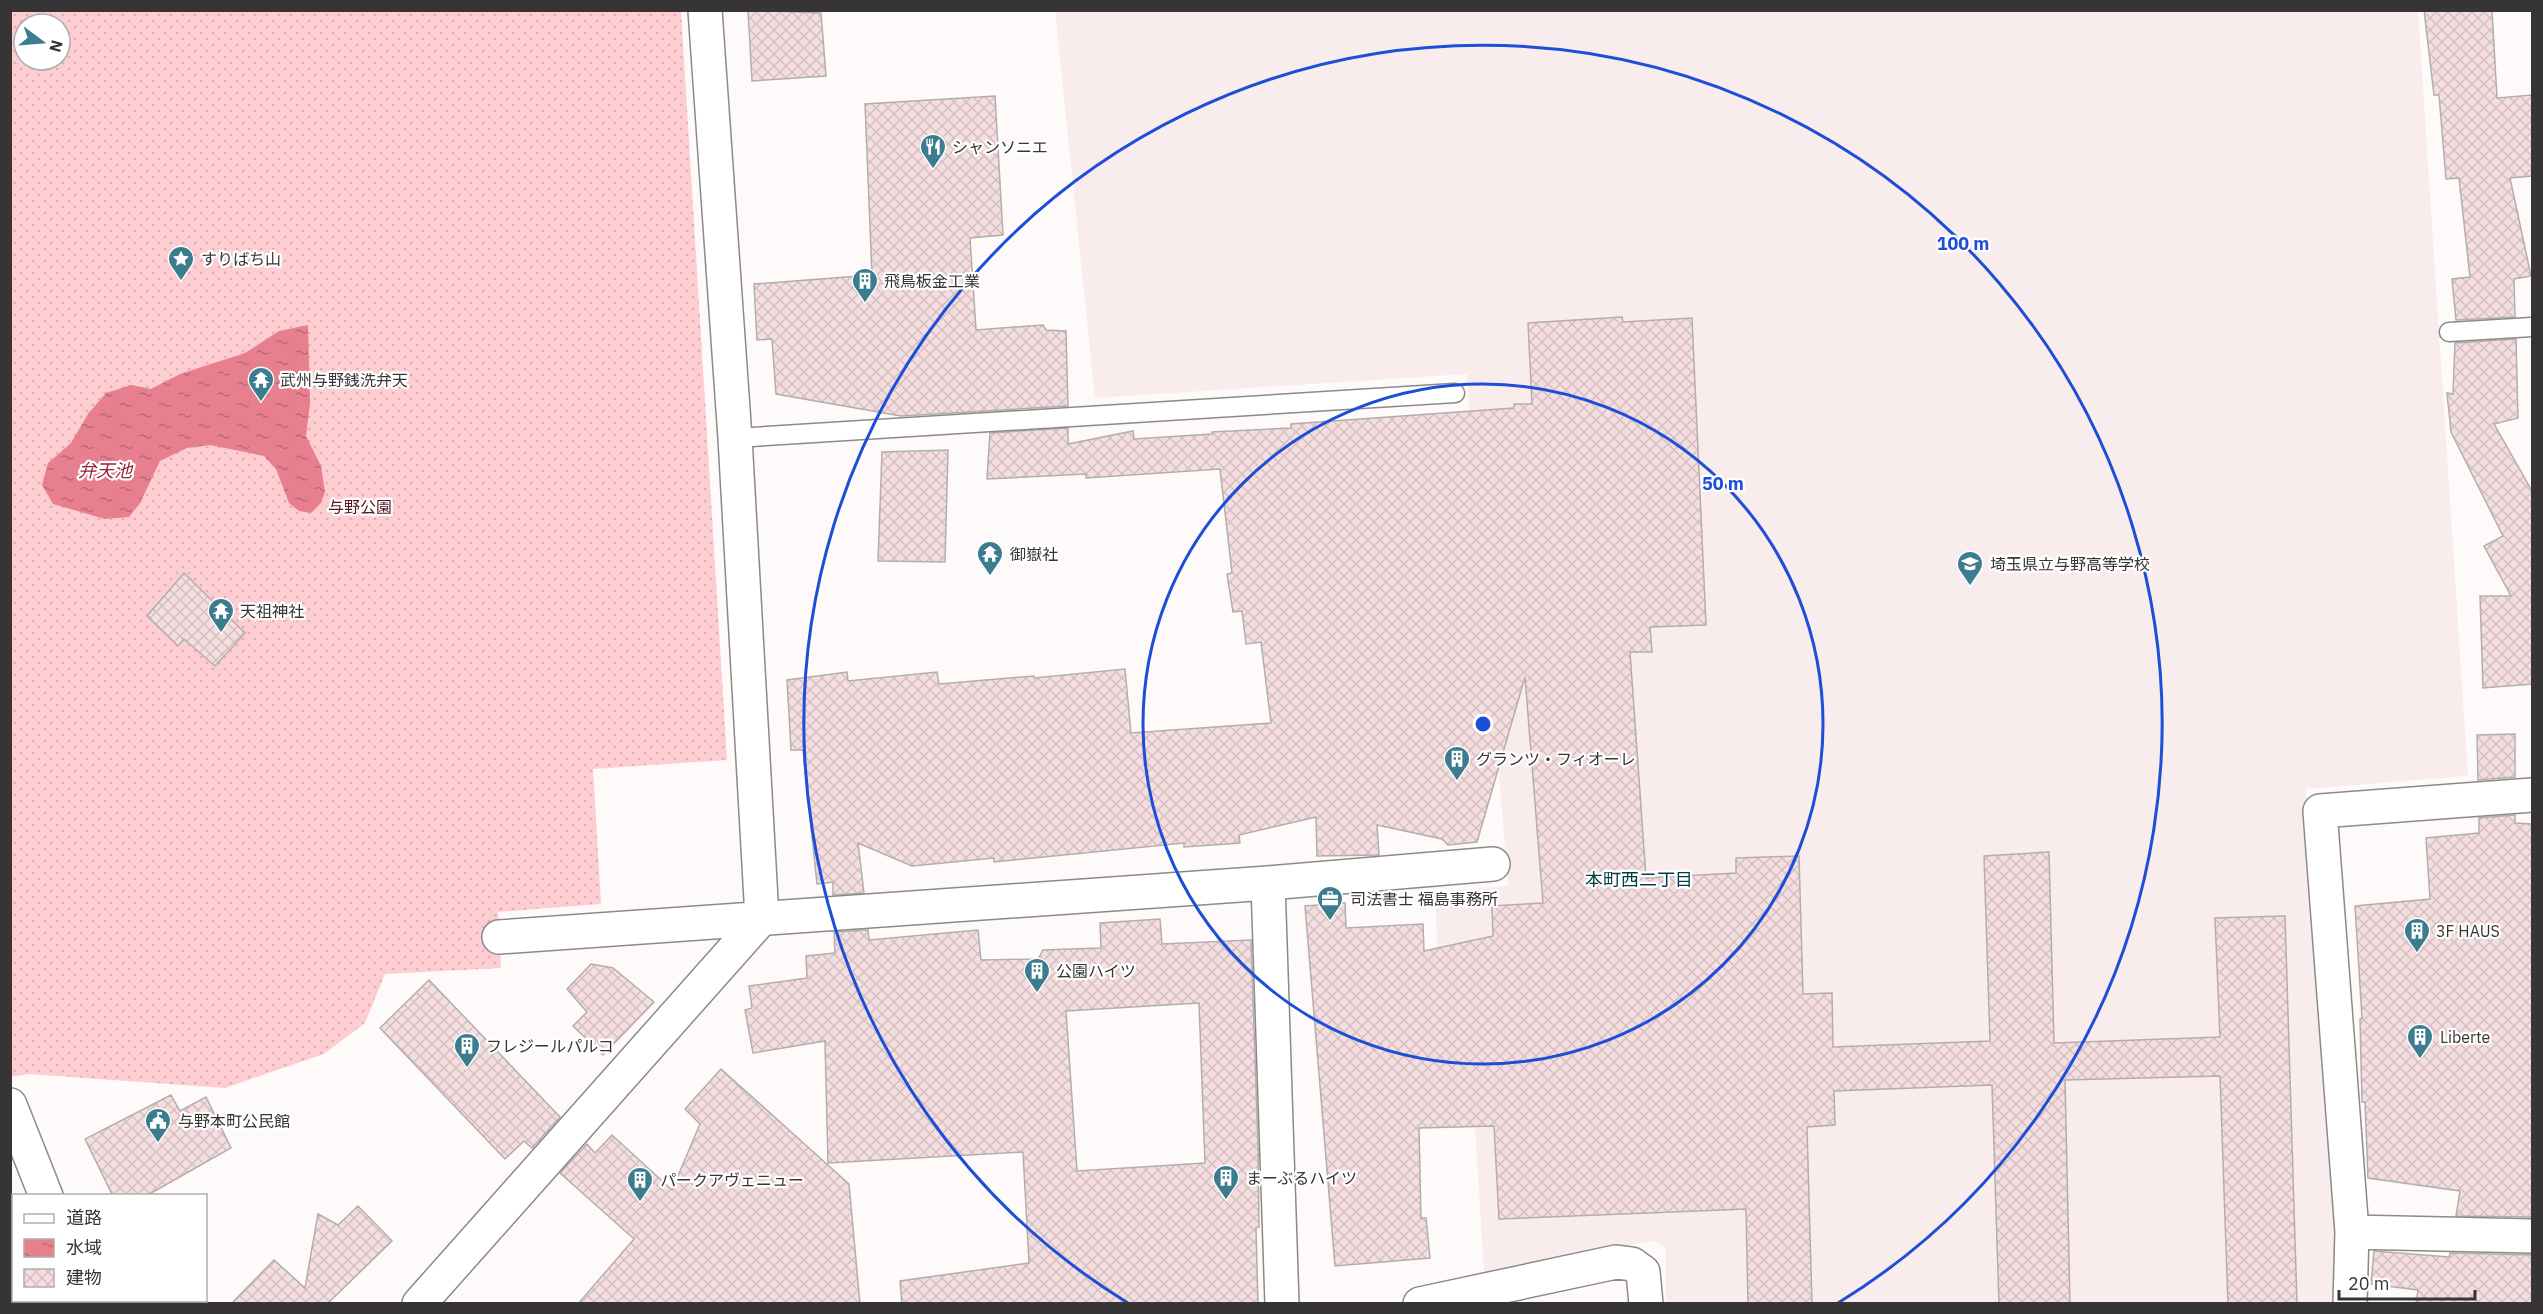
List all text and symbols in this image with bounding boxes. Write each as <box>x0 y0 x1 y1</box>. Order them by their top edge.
north arrow <box>12 12 72 72</box>
text: N <box>45 38 68 54</box>
restaurant icon: シャンソニエ <box>918 132 948 170</box>
place label: シャンソニエ <box>952 137 1048 157</box>
text: 100 m <box>1937 232 1989 255</box>
place icon: すりばち山 <box>166 244 196 282</box>
place label: すりばち山 <box>201 249 281 269</box>
building icon: 飛鳥板金工業 <box>850 266 880 304</box>
place label: 飛鳥板金工業 <box>884 271 980 291</box>
temple icon: 武州与野銭洗弁天 <box>246 365 276 403</box>
place label: 武州与野銭洗弁天 <box>280 370 408 390</box>
water label: 弁天池 <box>78 459 134 482</box>
text: 50 m <box>1702 472 1744 495</box>
park label: 与野公園 <box>328 497 392 517</box>
temple icon: 御嶽社 <box>975 539 1005 577</box>
place label: 御嶽社 <box>1010 544 1058 564</box>
school or university icon: 埼玉県立与野高等学校 <box>1955 549 1985 587</box>
place label: 埼玉県立与野高等学校 <box>1990 554 2150 574</box>
temple icon: 天祖神社 <box>206 596 236 634</box>
place label: 天祖神社 <box>240 601 304 621</box>
centre of rings <box>1473 714 1493 734</box>
building icon: グランツ・フィオーレ <box>1442 744 1472 782</box>
place label: グランツ・フィオーレ <box>1476 749 1636 769</box>
district label: 本町西二丁目 <box>1585 868 1693 891</box>
office icon: 司法書士 福島事務所 <box>1315 884 1345 922</box>
place label: 司法書士 福島事務所 <box>1350 889 1498 909</box>
building icon: 3F HAUS <box>2402 916 2432 954</box>
place label: 3F HAUS <box>2436 921 2500 941</box>
building icon: 公園ハイツ <box>1022 956 1052 994</box>
place label: 公園ハイツ <box>1056 961 1136 981</box>
building icon: Liberte <box>2405 1022 2435 1060</box>
place label: Liberte <box>2440 1027 2491 1047</box>
building icon: フレジールパルコ <box>452 1031 482 1069</box>
place label: フレジールパルコ <box>486 1036 614 1056</box>
public building icon: 与野本町公民館 <box>143 1106 173 1144</box>
place label: 与野本町公民館 <box>178 1111 290 1131</box>
building icon: まーぶるハイツ <box>1211 1163 1241 1201</box>
building icon: パークアヴェニュー <box>625 1165 655 1203</box>
place label: まーぶるハイツ <box>1246 1168 1357 1188</box>
place label: パークアヴェニュー <box>660 1170 804 1190</box>
legend <box>12 1194 207 1302</box>
text: 道路 <box>66 1206 102 1229</box>
text: 水域 <box>66 1236 102 1259</box>
scale bar <box>2339 1263 2476 1301</box>
text: 建物 <box>66 1266 102 1289</box>
text: 20 m <box>2348 1272 2390 1295</box>

